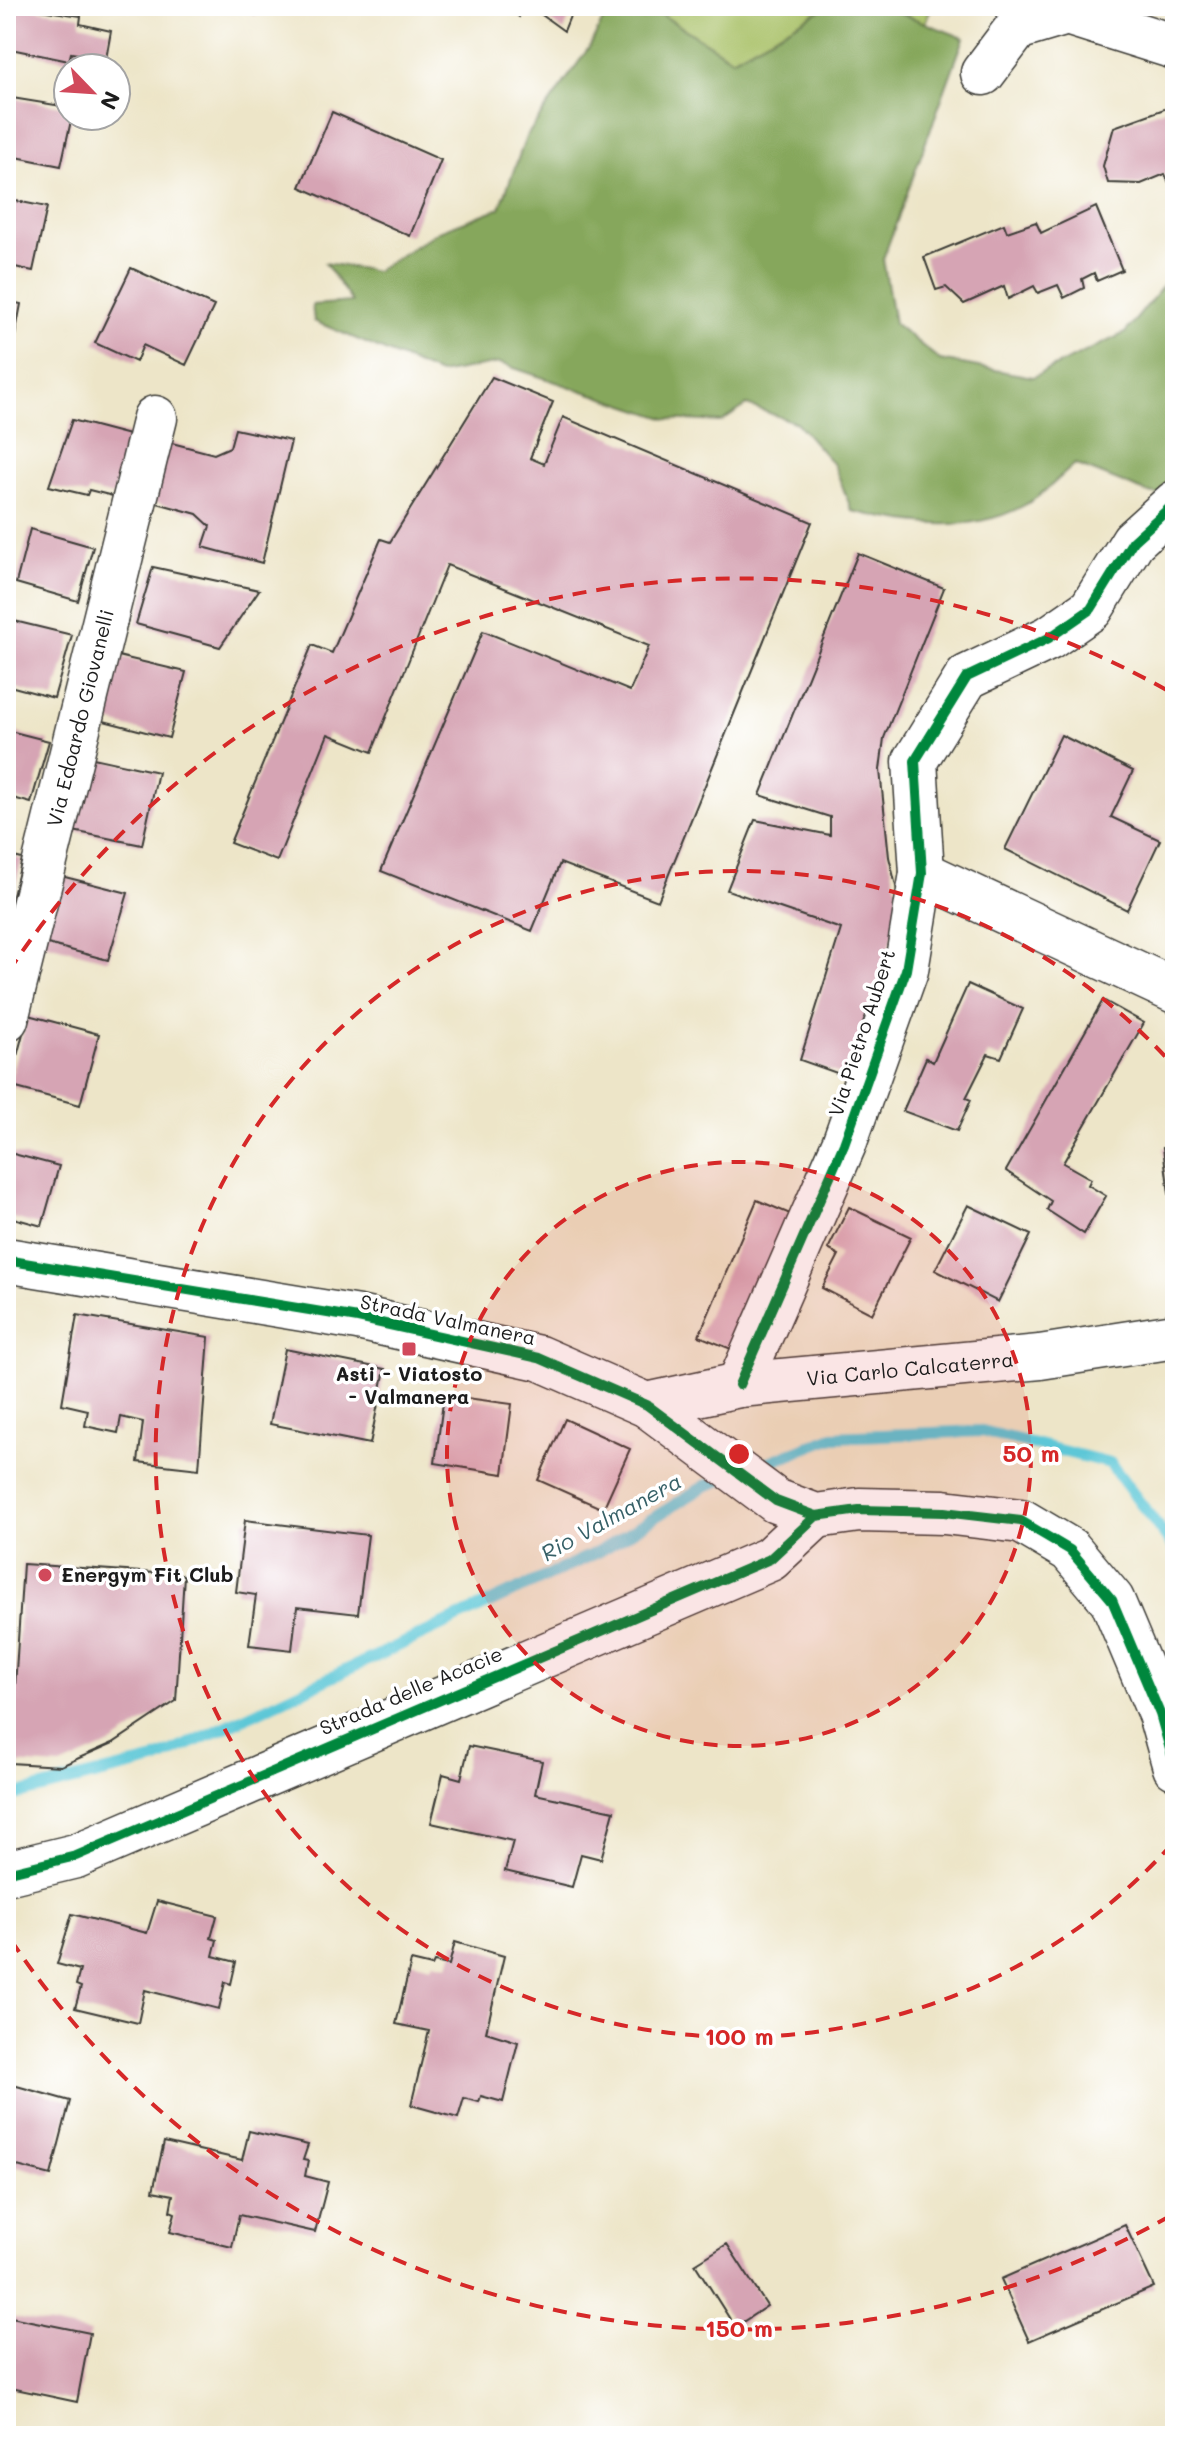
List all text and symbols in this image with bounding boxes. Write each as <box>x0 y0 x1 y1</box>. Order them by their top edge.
north arrow <box>52 52 132 132</box>
text: N <box>94 87 127 114</box>
street label: Via Edoardo Giovanelli <box>40 607 119 829</box>
street label: Via Pietro Aubert <box>822 946 900 1120</box>
street label: Strada Valmanera <box>358 1288 538 1350</box>
marker: Asti - Viatosto - Valmanera <box>400 1340 418 1358</box>
street label: Via Carlo Calcaterra <box>805 1346 1015 1391</box>
place label: Asti - Viatosto - Valmanera <box>336 1360 482 1409</box>
text: 50 m <box>1002 1437 1060 1468</box>
centre of rings <box>725 1440 753 1468</box>
water label: Rio Valmanera <box>535 1466 686 1567</box>
place label: Energym Fit Club <box>61 1561 234 1587</box>
marker: Energym Fit Club <box>36 1566 54 1584</box>
street label: Strada delle Acacie <box>315 1640 506 1740</box>
text: 100 m <box>704 2020 774 2051</box>
text: 150 m <box>705 2312 773 2343</box>

